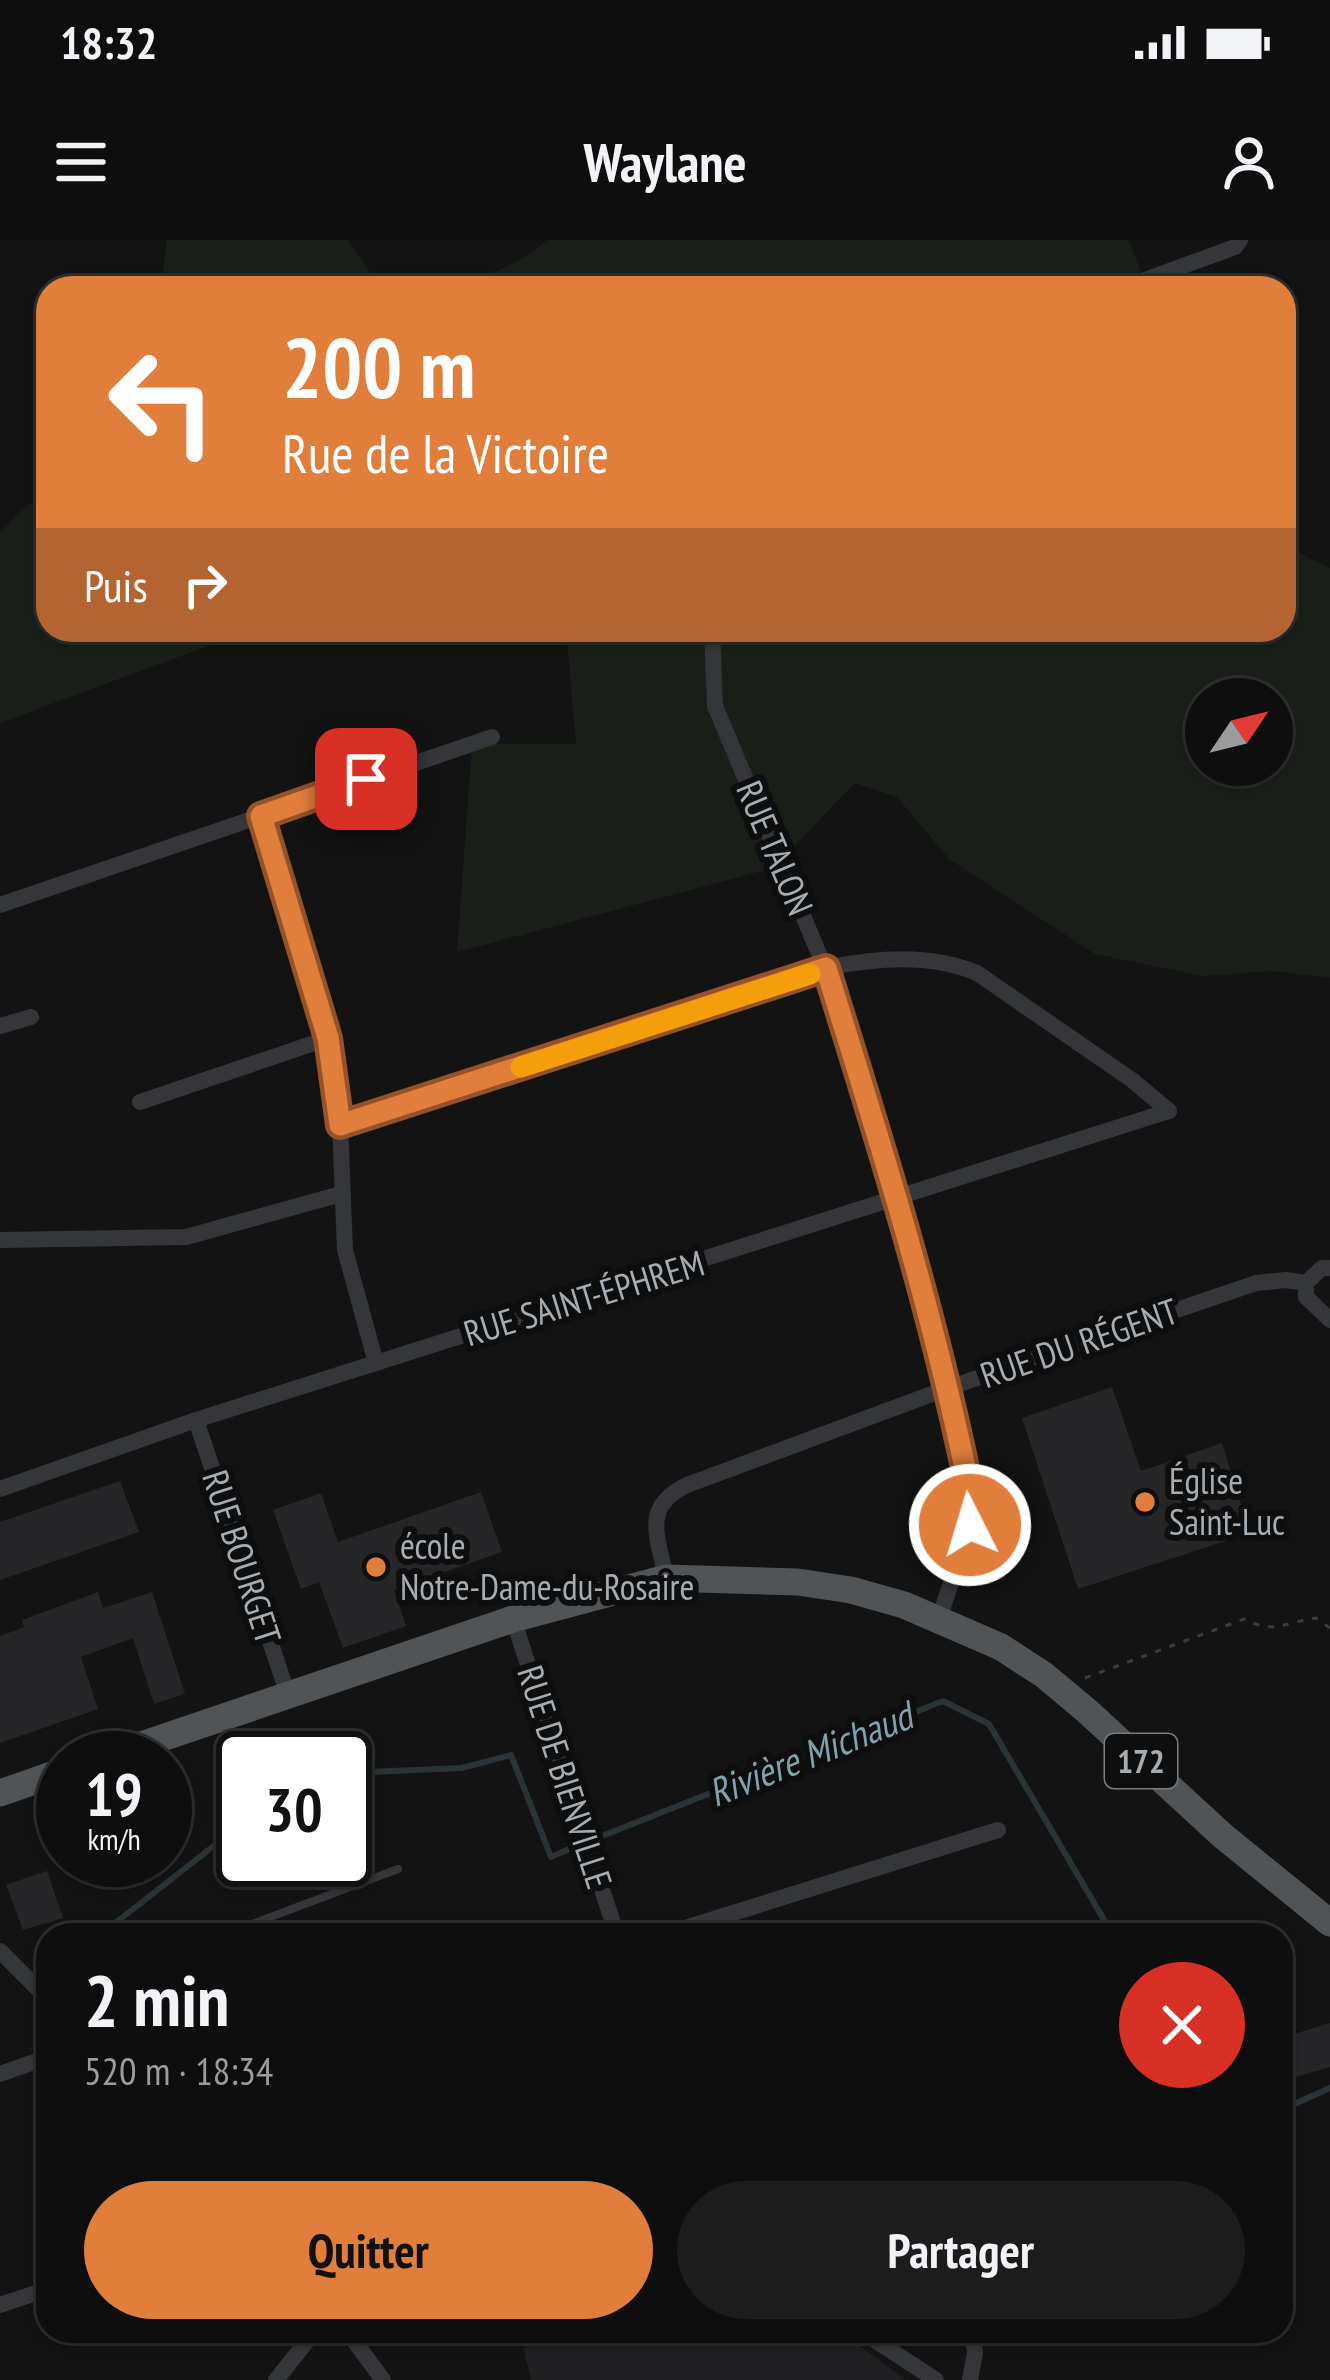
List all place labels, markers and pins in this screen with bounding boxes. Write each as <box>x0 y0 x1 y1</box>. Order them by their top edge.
pin <box>315 728 417 830</box>
place label: Église Saint-Luc <box>1169 1457 1285 1545</box>
marker: Église Saint-Luc <box>1132 1489 1158 1515</box>
place label: école Notre-Dame-du-Rosaire <box>400 1522 694 1610</box>
marker: école Notre-Dame-du-Rosaire <box>363 1554 389 1580</box>

